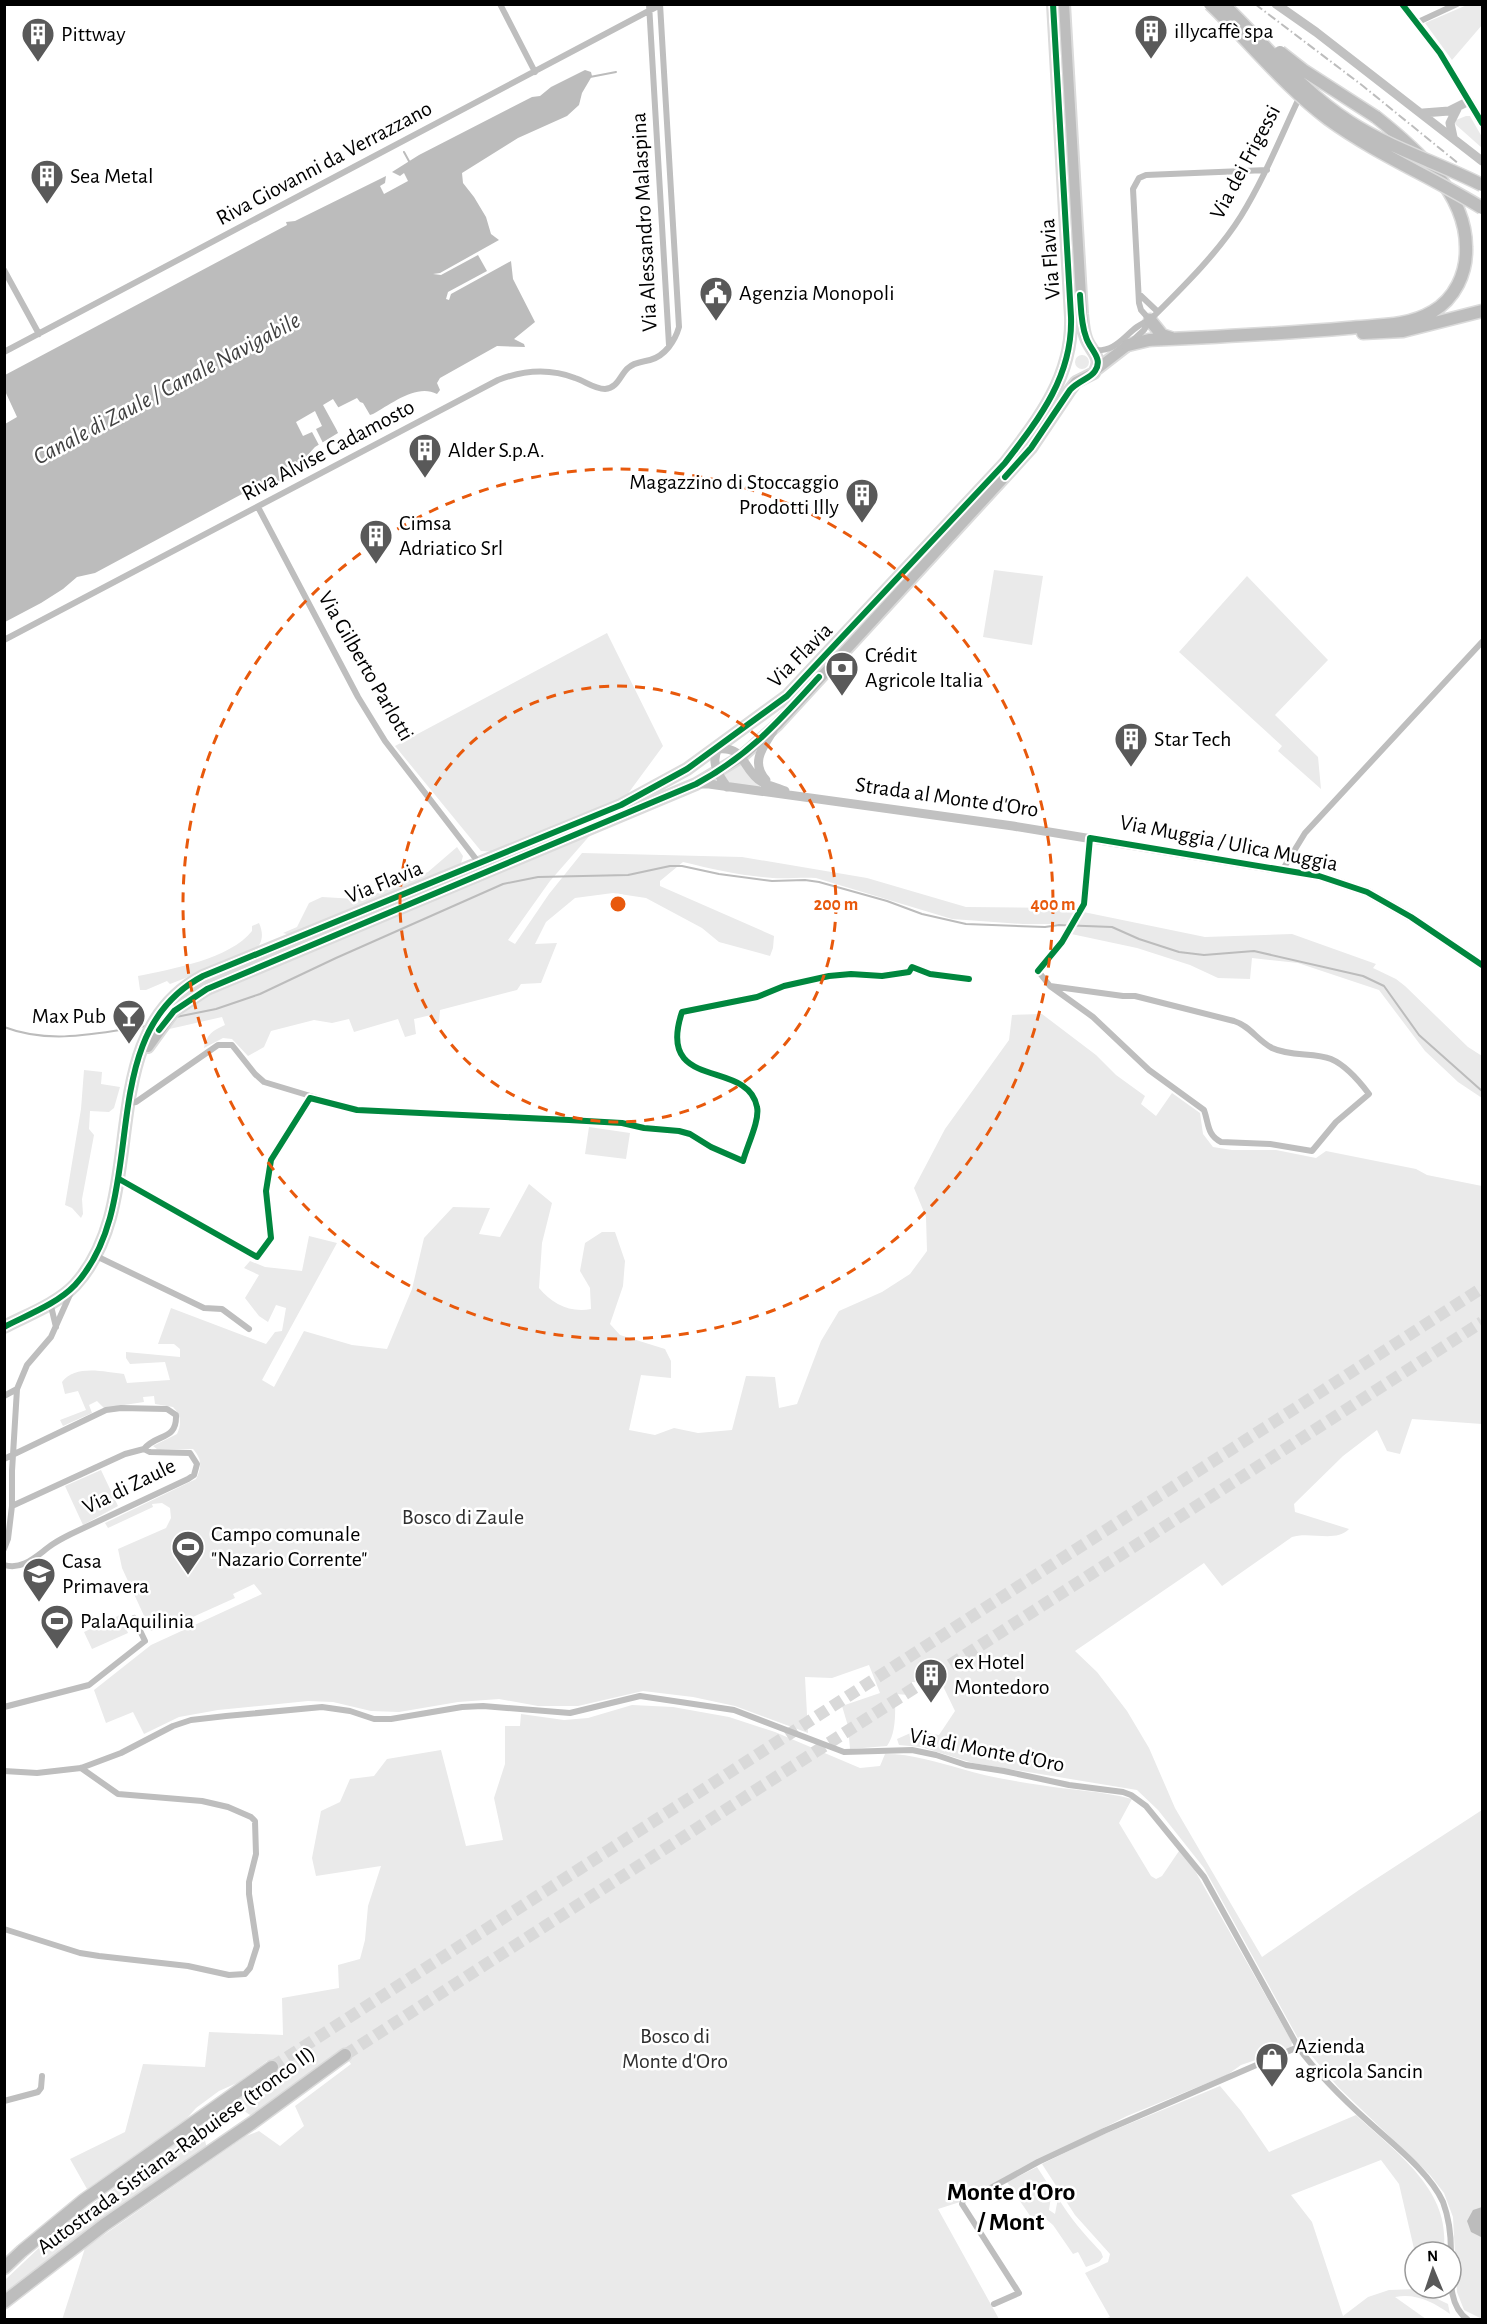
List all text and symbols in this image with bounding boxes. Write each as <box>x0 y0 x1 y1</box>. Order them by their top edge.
building icon: illycaffè spa <box>1133 13 1169 60</box>
building icon: Pittway <box>20 16 56 63</box>
place label: illycaffè spa <box>1174 20 1274 42</box>
place label: Pittway <box>61 23 126 45</box>
street label: Riva Giovanni da Verrazzano <box>213 97 435 229</box>
street label: Via dei Frigessi <box>1206 101 1284 223</box>
street label: Via Alessandro Malaspina <box>627 112 661 332</box>
building icon: Sea Metal <box>29 158 65 205</box>
place label: Sea Metal <box>70 165 154 187</box>
street label: Via Flavia <box>1036 218 1064 300</box>
public building icon: Agenzia Monopoli <box>698 275 734 322</box>
place label: Agenzia Monopoli <box>739 282 895 304</box>
water label: Canale di Zaule / Canale Navigabile <box>30 308 304 470</box>
street label: Riva Alvise Cadamosto <box>238 395 418 505</box>
building icon: Alder S.p.A. <box>407 432 443 479</box>
place label: Alder S.p.A. <box>448 439 545 461</box>
place label: Magazzino di Stoccaggio Prodotti Illy <box>629 471 840 518</box>
building icon: Magazzino di Stoccaggio Prodotti Illy <box>844 477 880 524</box>
place label: Cimsa Adriatico Srl <box>399 512 503 559</box>
building icon: Cimsa Adriatico Srl <box>358 518 394 565</box>
street label: Via Gilberto Parlotti <box>314 587 418 745</box>
street label: Via Flavia <box>764 619 836 691</box>
place label: Crédit Agricole Italia <box>865 644 983 691</box>
bank icon: Crédit Agricole Italia <box>824 650 860 697</box>
building icon: Star Tech <box>1113 721 1149 768</box>
place label: Star Tech <box>1154 728 1231 750</box>
street label: Strada al Monte d'Oro <box>854 773 1040 821</box>
street label: Via Muggia / Ulica Muggia <box>1118 811 1340 875</box>
street label: Via Flavia <box>342 857 426 907</box>
centre of rings <box>608 894 628 914</box>
text: 200 m <box>814 896 858 914</box>
text: 400 m <box>1030 896 1076 914</box>
bar icon: Max Pub <box>111 998 147 1045</box>
place label: Max Pub <box>32 1005 106 1027</box>
street label: Via di Zaule <box>79 1454 179 1518</box>
park label: Bosco di Zaule <box>402 1506 524 1528</box>
place label: Campo comunale "Nazario Corrente" <box>211 1523 368 1570</box>
sports icon: Campo comunale "Nazario Corrente" <box>170 1529 206 1576</box>
place label: Casa Primavera <box>62 1550 149 1597</box>
school or university icon: Casa Primavera <box>21 1556 57 1603</box>
sports icon: PalaAquilinia <box>39 1603 75 1650</box>
place label: PalaAquilinia <box>80 1610 194 1632</box>
place label: ex Hotel Montedoro <box>954 1651 1050 1698</box>
building icon: ex Hotel Montedoro <box>913 1657 949 1704</box>
street label: Via di Monte d'Oro <box>907 1724 1067 1776</box>
park label: Bosco di Monte d'Oro <box>622 2025 728 2072</box>
place label: Azienda agricola Sancin <box>1295 2035 1423 2082</box>
shop icon: Azienda agricola Sancin <box>1254 2041 1290 2088</box>
street label: Autostrada Sistiana-Rabuiese (tronco II) <box>33 2042 319 2258</box>
district label: Monte d'Oro / Mont <box>947 2179 1076 2235</box>
north arrow <box>1403 2240 1463 2300</box>
text: N <box>1427 2248 1438 2264</box>

